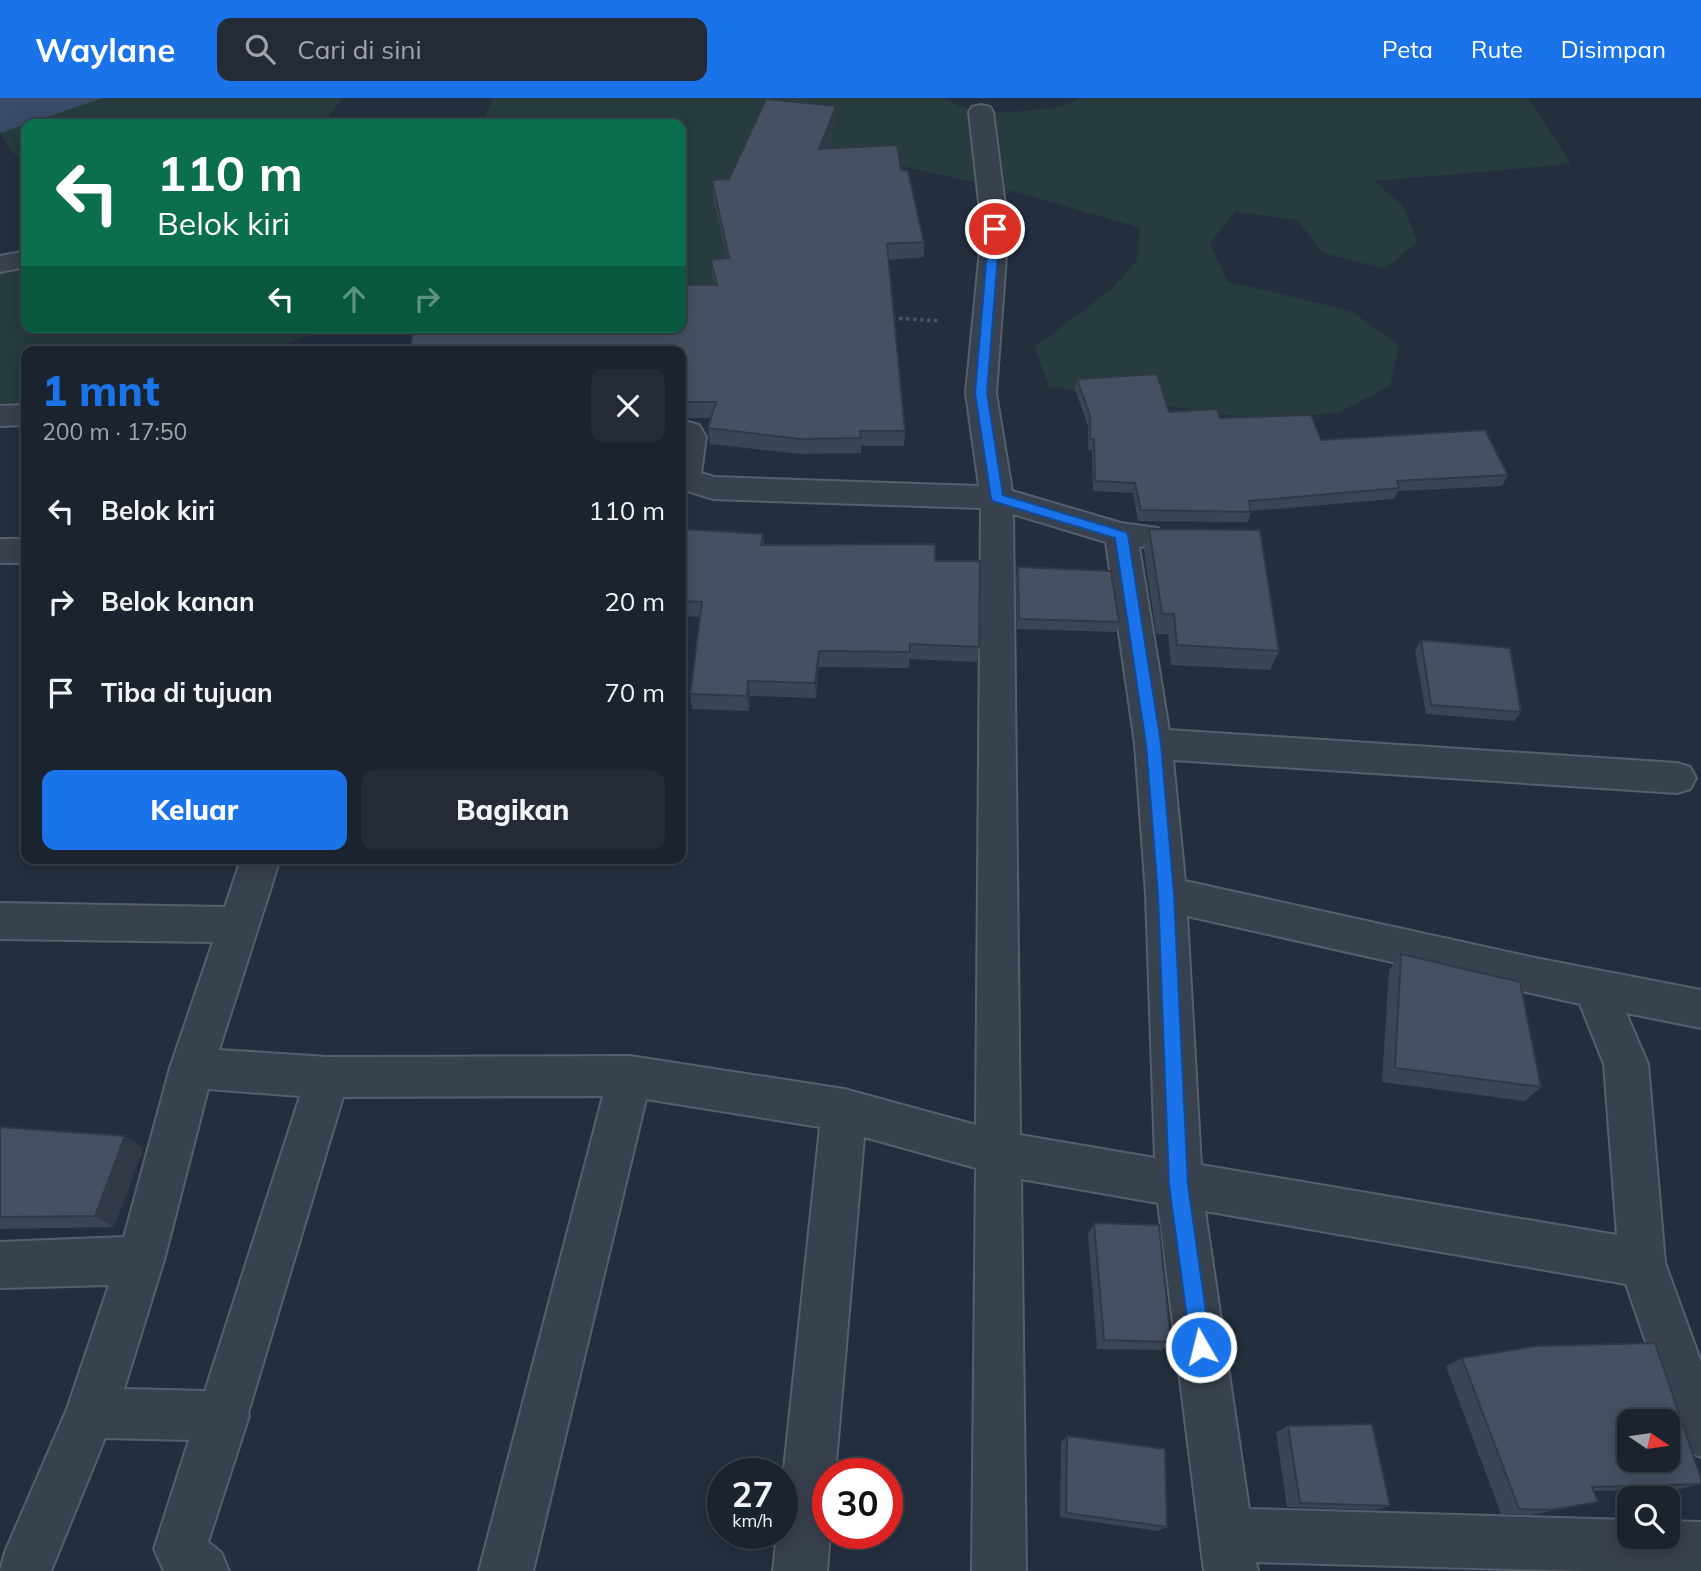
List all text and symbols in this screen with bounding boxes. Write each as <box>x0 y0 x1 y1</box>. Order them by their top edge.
search box <box>217 18 707 81</box>
text: Waylane <box>35 29 175 70</box>
icon: search <box>241 30 279 68</box>
text: Cari di sini <box>297 33 422 66</box>
text: Peta <box>1382 34 1433 64</box>
text: Rute <box>1471 34 1523 64</box>
text: Disimpan <box>1561 34 1666 64</box>
text: 110 m <box>157 142 303 203</box>
icon: left <box>42 147 133 238</box>
pin <box>965 199 1025 259</box>
text: Belok kiri <box>157 203 290 243</box>
icon: arrive <box>976 210 1014 248</box>
icon: left <box>262 280 300 318</box>
icon: ahead <box>335 280 373 318</box>
icon: right <box>408 280 446 318</box>
text: 1 mnt <box>42 364 160 417</box>
button: close <box>591 369 665 443</box>
text: 200 m · 17:50 <box>42 417 187 446</box>
icon: left <box>42 492 80 530</box>
text: Belok kiri <box>101 494 215 527</box>
text: 110 m <box>589 494 665 527</box>
icon: right <box>42 583 80 621</box>
text: Belok kanan <box>101 585 255 618</box>
text: 20 m <box>604 585 665 618</box>
icon: arrive <box>42 674 80 712</box>
text: Tiba di tujuan <box>101 676 273 709</box>
text: 70 m <box>604 676 665 709</box>
button: Keluar <box>42 770 347 850</box>
button: Bagikan <box>361 770 665 850</box>
position arrow <box>1164 1310 1238 1384</box>
north arrow <box>1617 1409 1680 1472</box>
map controls <box>1617 1409 1680 1549</box>
speed limit sign: 30 <box>812 1458 903 1549</box>
text: 27 <box>731 1472 774 1516</box>
button: search <box>1617 1486 1680 1549</box>
text: km/h <box>732 1509 773 1532</box>

